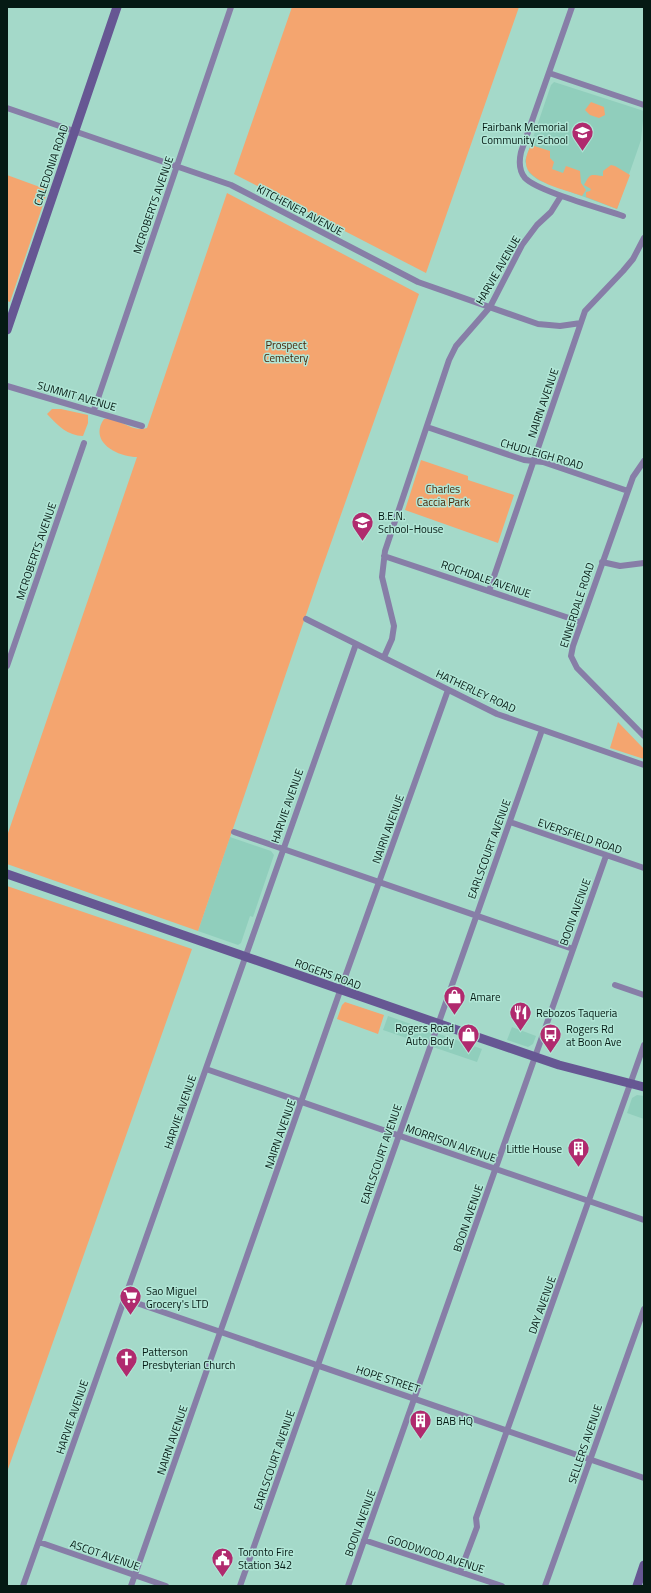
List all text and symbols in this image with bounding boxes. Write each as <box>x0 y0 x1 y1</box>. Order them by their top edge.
place label: Fairbank Memorial Community School <box>481 119 568 148</box>
school or university icon: Fairbank Memorial Community School <box>570 120 596 153</box>
street label: CALEDONIA ROAD <box>30 122 72 208</box>
street label: MCROBERTS AVENUE <box>129 154 177 256</box>
street label: KITCHENER AVENUE <box>254 180 346 240</box>
street label: HARVIE AVENUE <box>472 232 524 308</box>
park label: Prospect Cemetery <box>264 337 309 366</box>
street label: NAIRN AVENUE <box>524 366 562 440</box>
street label: SUMMIT AVENUE <box>35 377 119 415</box>
street label: CHUDLEIGH ROAD <box>499 434 585 474</box>
park label: Charles Caccia Park <box>417 481 470 510</box>
street label: MCROBERTS AVENUE <box>12 500 60 602</box>
place label: B.E.N. School-House <box>378 508 444 537</box>
school or university icon: B.E.N. School-House <box>350 509 376 542</box>
street label: ROCHDALE AVENUE <box>439 556 533 602</box>
street label: ENNERDALE ROAD <box>556 560 598 650</box>
street label: HATHERLEY ROAD <box>433 665 519 717</box>
street label: HARVIE AVENUE <box>267 767 307 845</box>
street label: NAIRN AVENUE <box>368 792 408 866</box>
street label: EARLSCOURT AVENUE <box>464 797 514 901</box>
street label: EVERSFIELD ROAD <box>536 814 624 858</box>
street label: BOON AVENUE <box>555 876 595 948</box>
street label: ROGERS ROAD <box>293 955 363 993</box>
shop icon: Amare <box>442 984 468 1017</box>
place label: Amare <box>470 989 501 1005</box>
restaurant icon: Rebozos Taqueria <box>507 1000 533 1033</box>
place label: Rebozos Taqueria <box>536 1005 618 1021</box>
place label: Rogers Road Auto Body <box>395 1020 455 1049</box>
shop icon: Rogers Road Auto Body <box>456 1021 482 1054</box>
place label: Rogers Rd at Boon Ave <box>566 1021 622 1050</box>
bus stop icon: Rogers Rd at Boon Ave <box>537 1022 563 1055</box>
street label: HARVIE AVENUE <box>160 1073 200 1151</box>
street label: NAIRN AVENUE <box>261 1097 299 1171</box>
street label: EARLSCOURT AVENUE <box>356 1102 406 1206</box>
street label: MORRISON AVENUE <box>403 1120 499 1166</box>
building icon: Little House <box>565 1136 591 1169</box>
place label: Little House <box>506 1141 562 1157</box>
street label: BOON AVENUE <box>449 1182 487 1254</box>
street label: DAY AVENUE <box>524 1274 560 1336</box>
place label: Sao Miguel Grocery's LTD <box>146 1283 209 1312</box>
supermarket icon: Sao Miguel Grocery's LTD <box>117 1284 143 1317</box>
place label: Patterson Presbyterian Church <box>142 1344 236 1373</box>
church icon: Patterson Presbyterian Church <box>113 1345 139 1378</box>
street label: HOPE STREET <box>354 1361 422 1397</box>
street label: HARVIE AVENUE <box>52 1378 92 1456</box>
street label: SELLERS AVENUE <box>564 1402 606 1486</box>
street label: NAIRN AVENUE <box>153 1403 191 1477</box>
street label: EARLSCOURT AVENUE <box>249 1408 299 1512</box>
building icon: BAB HQ <box>408 1408 434 1441</box>
place label: BAB HQ <box>436 1413 473 1429</box>
street label: BOON AVENUE <box>340 1487 380 1559</box>
street label: GOODWOOD AVENUE <box>385 1531 487 1577</box>
street label: ASCOT AVENUE <box>68 1536 142 1574</box>
place label: Toronto Fire Station 342 <box>238 1544 294 1573</box>
public building icon: Toronto Fire Station 342 <box>209 1545 235 1578</box>

